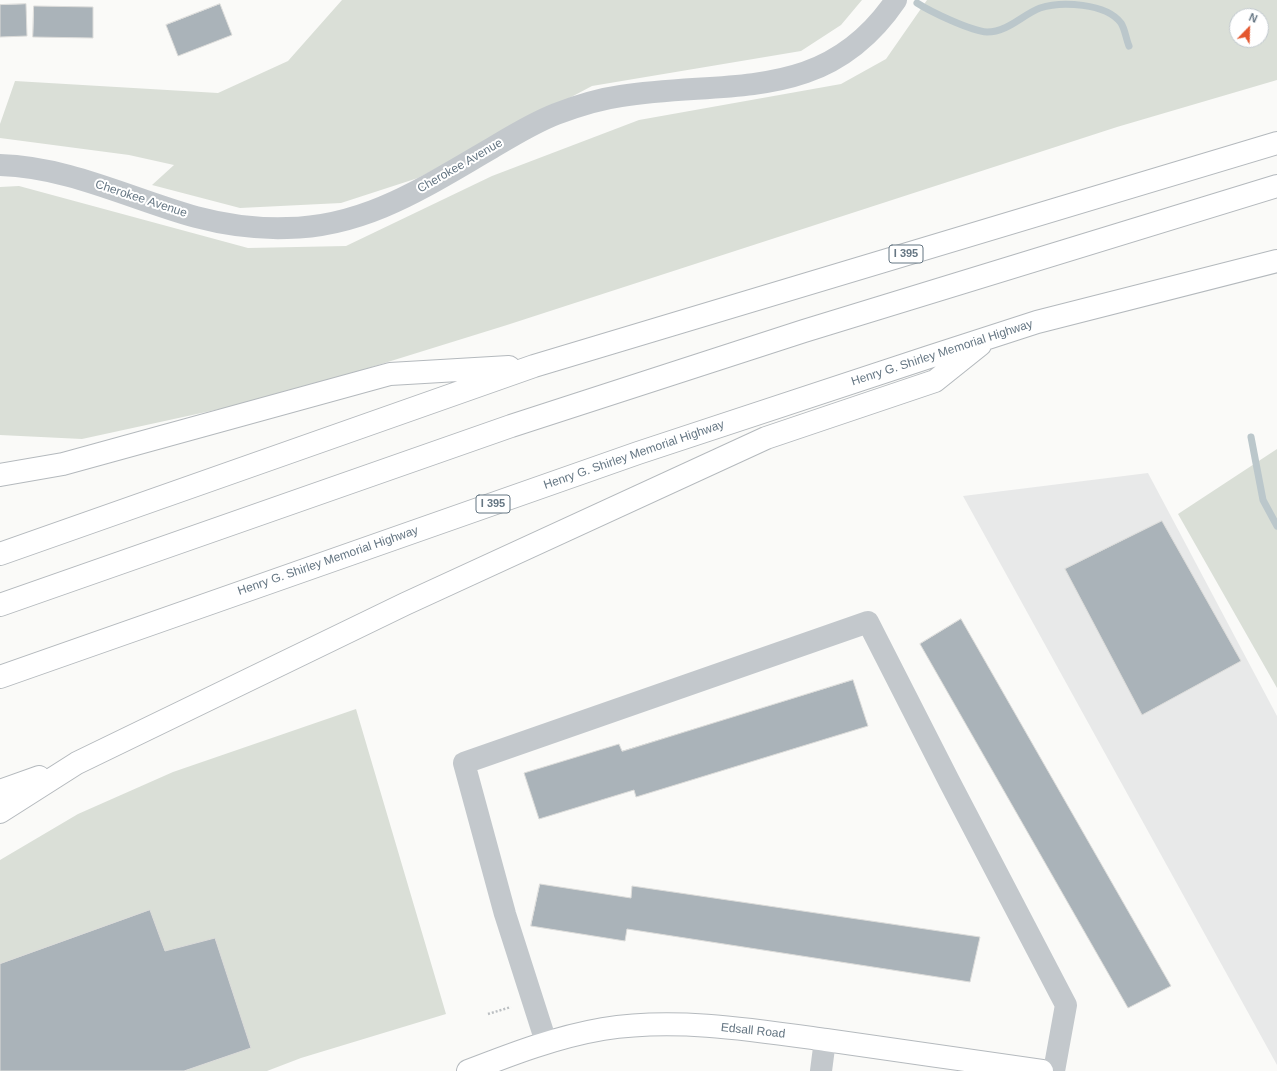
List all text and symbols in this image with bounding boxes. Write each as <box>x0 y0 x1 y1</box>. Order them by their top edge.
north arrow <box>1229 8 1269 48</box>
text: N <box>1247 11 1259 25</box>
street label: Cherokee Avenue <box>415 136 505 196</box>
street label: Cherokee Avenue <box>93 177 189 221</box>
road number: I 395 <box>889 245 923 263</box>
street label: Henry G. Shirley Memorial Highway <box>849 317 1035 389</box>
street label: Henry G. Shirley Memorial Highway <box>542 417 726 493</box>
road number: I 395 <box>476 495 510 513</box>
street label: Henry G. Shirley Memorial Highway <box>236 523 420 599</box>
street label: Edsall Road <box>720 1020 786 1042</box>

